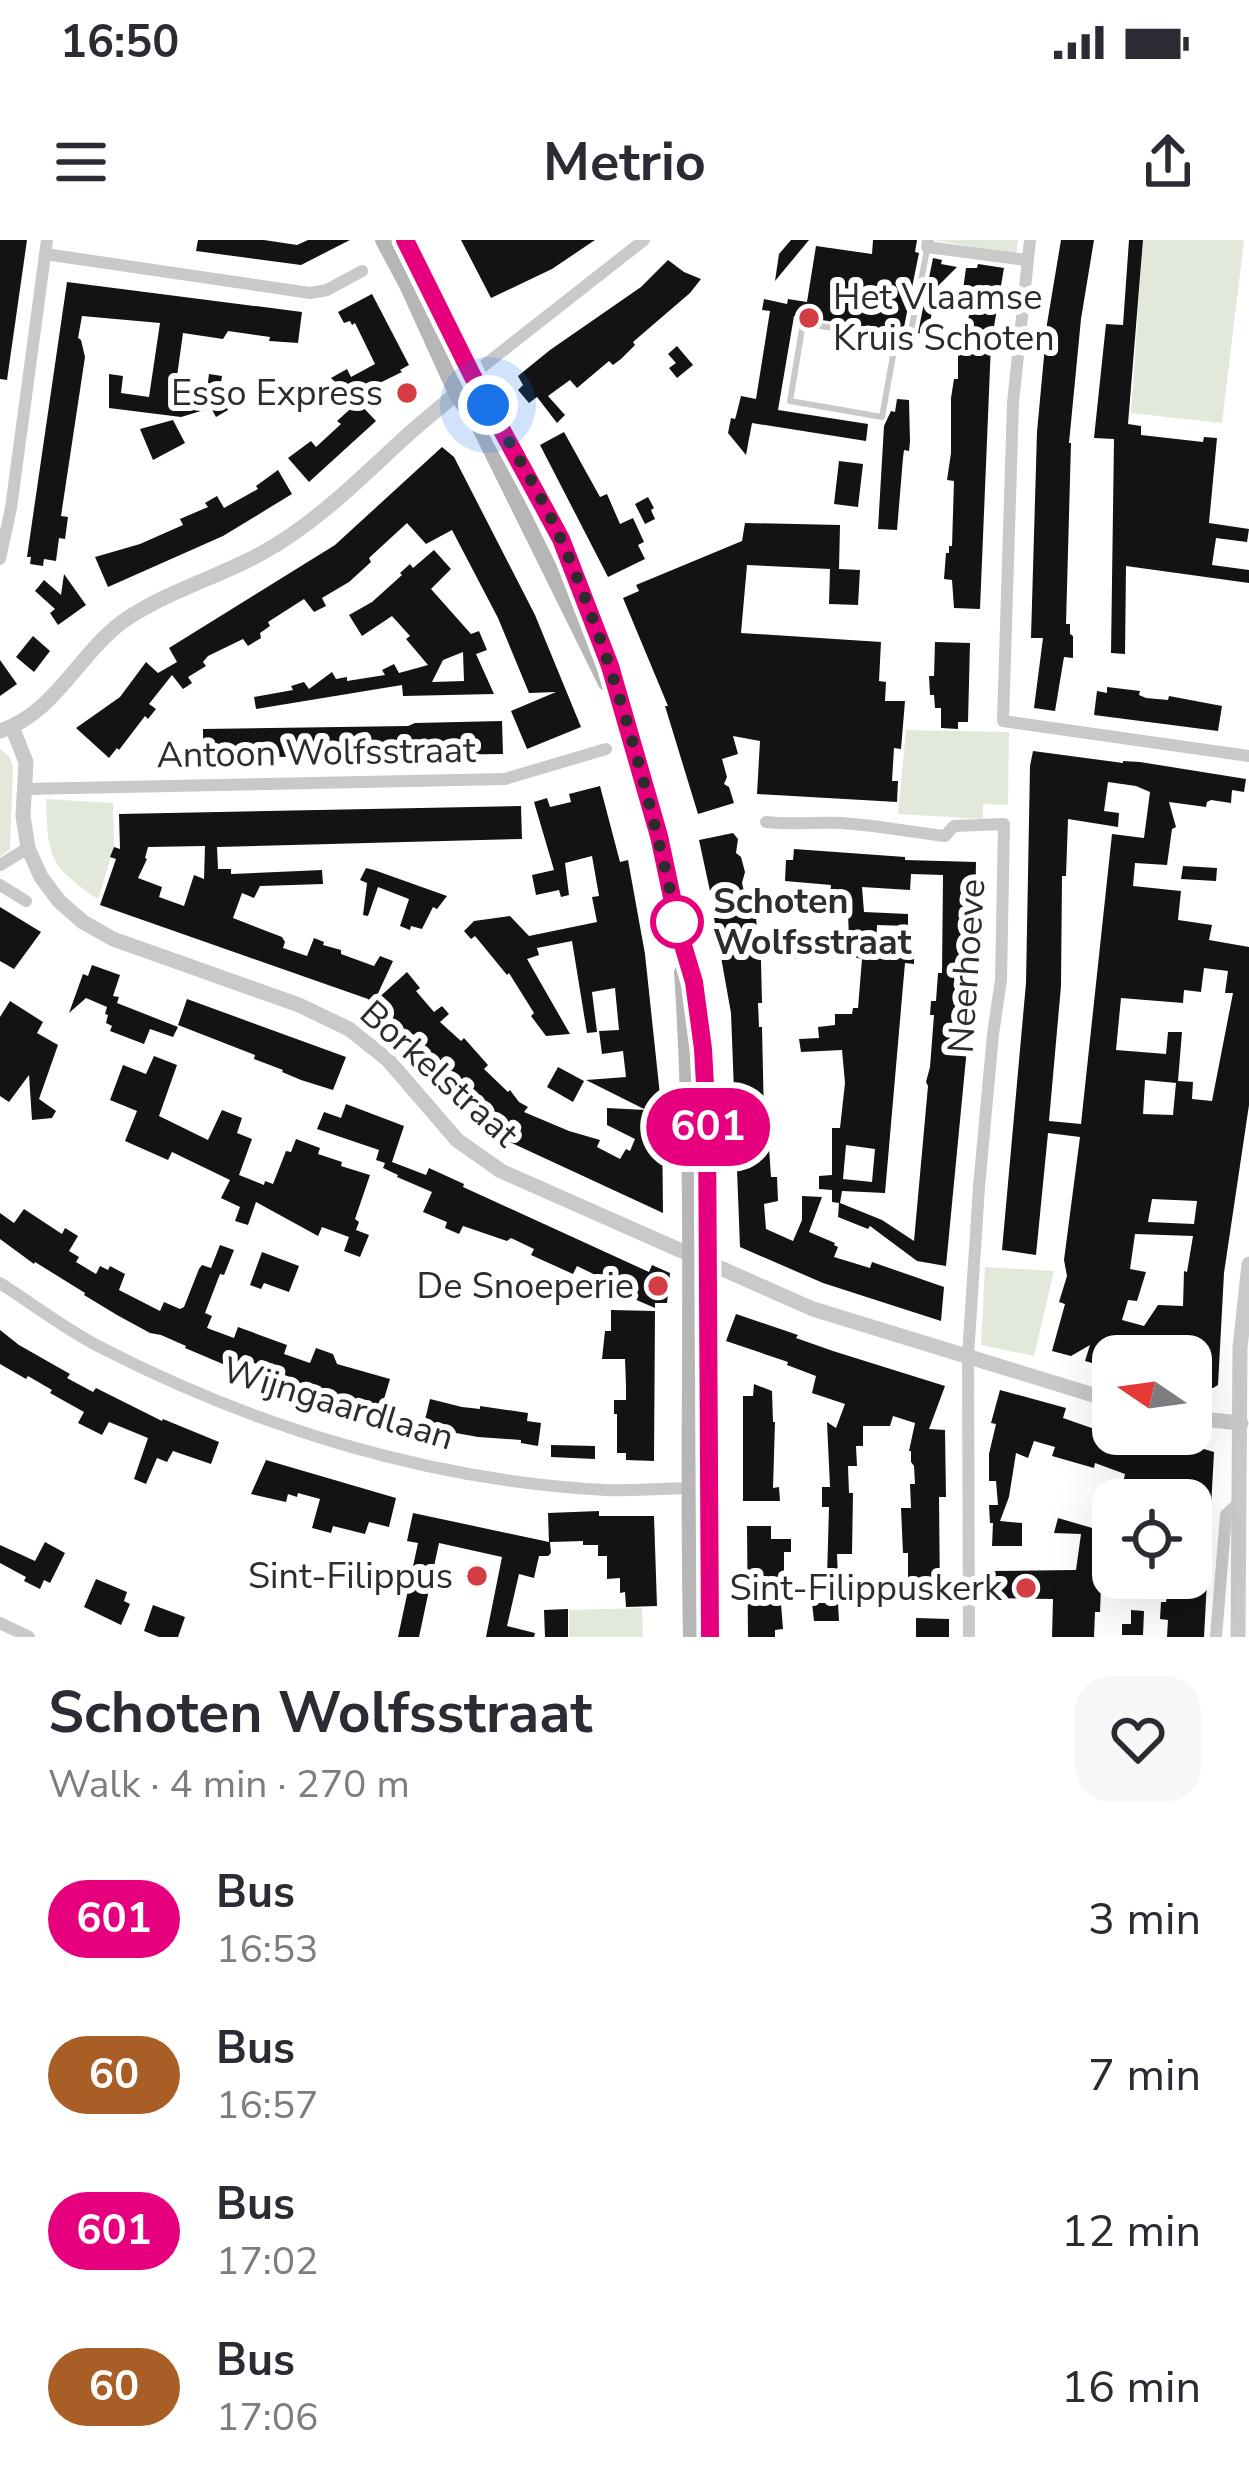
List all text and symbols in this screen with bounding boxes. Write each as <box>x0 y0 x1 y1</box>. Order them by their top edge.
text: 16:50 <box>60 12 179 73</box>
text: Metrio <box>543 125 706 199</box>
icon: menu <box>48 129 114 195</box>
icon: share <box>1135 129 1201 195</box>
place label: Het Vlaamse Kruis Schoten <box>833 273 1055 363</box>
marker: Het Vlaamse Kruis Schoten <box>796 305 822 331</box>
place label: Esso Express <box>171 369 383 418</box>
your location <box>458 375 518 435</box>
marker: Esso Express <box>394 380 420 406</box>
street label: Antoon Wolfsstraat <box>156 726 476 780</box>
place label: Schoten Wolfsstraat <box>713 877 912 967</box>
street label: Neerhoeve <box>936 877 998 1055</box>
marker: Schoten Wolfsstraat <box>652 897 702 947</box>
street label: Borkelstraat <box>349 990 529 1159</box>
line badge: 601 <box>639 1088 777 1166</box>
text: 601 <box>670 1098 746 1155</box>
place label: De Snoeperie <box>417 1262 634 1311</box>
marker: De Snoeperie <box>645 1273 671 1299</box>
north arrow <box>1092 1335 1212 1455</box>
map controls <box>1092 1335 1212 1599</box>
street label: Wijngaardlaan <box>217 1346 459 1462</box>
button: locate <box>1092 1479 1212 1599</box>
place label: Sint-Filippus <box>248 1552 453 1601</box>
marker: Sint-Filippus <box>464 1563 490 1589</box>
place label: Sint-Filippuskerk <box>729 1564 1003 1613</box>
marker: Sint-Filippuskerk <box>1013 1575 1039 1601</box>
text: Schoten Wolfsstraat <box>48 1674 592 1752</box>
button: heart <box>1075 1676 1201 1802</box>
text: Walk · 4 min · 270 m <box>48 1758 410 1811</box>
text: Bus <box>216 1862 295 1923</box>
text: 3 min <box>1088 1889 1201 1950</box>
text: 601 <box>76 1890 152 1947</box>
text: 16:53 <box>216 1923 319 1976</box>
text: Bus <box>216 2018 295 2079</box>
text: 7 min <box>1088 2045 1201 2106</box>
text: 60 <box>89 2046 139 2103</box>
text: 16:57 <box>216 2079 319 2132</box>
text: Bus <box>216 2174 295 2235</box>
text: 12 min <box>1061 2201 1201 2262</box>
text: 601 <box>76 2202 152 2259</box>
text: 17:02 <box>216 2235 319 2288</box>
text: Bus <box>216 2330 295 2391</box>
text: 16 min <box>1061 2357 1201 2418</box>
text: 60 <box>89 2358 139 2415</box>
text: 17:06 <box>216 2391 319 2444</box>

